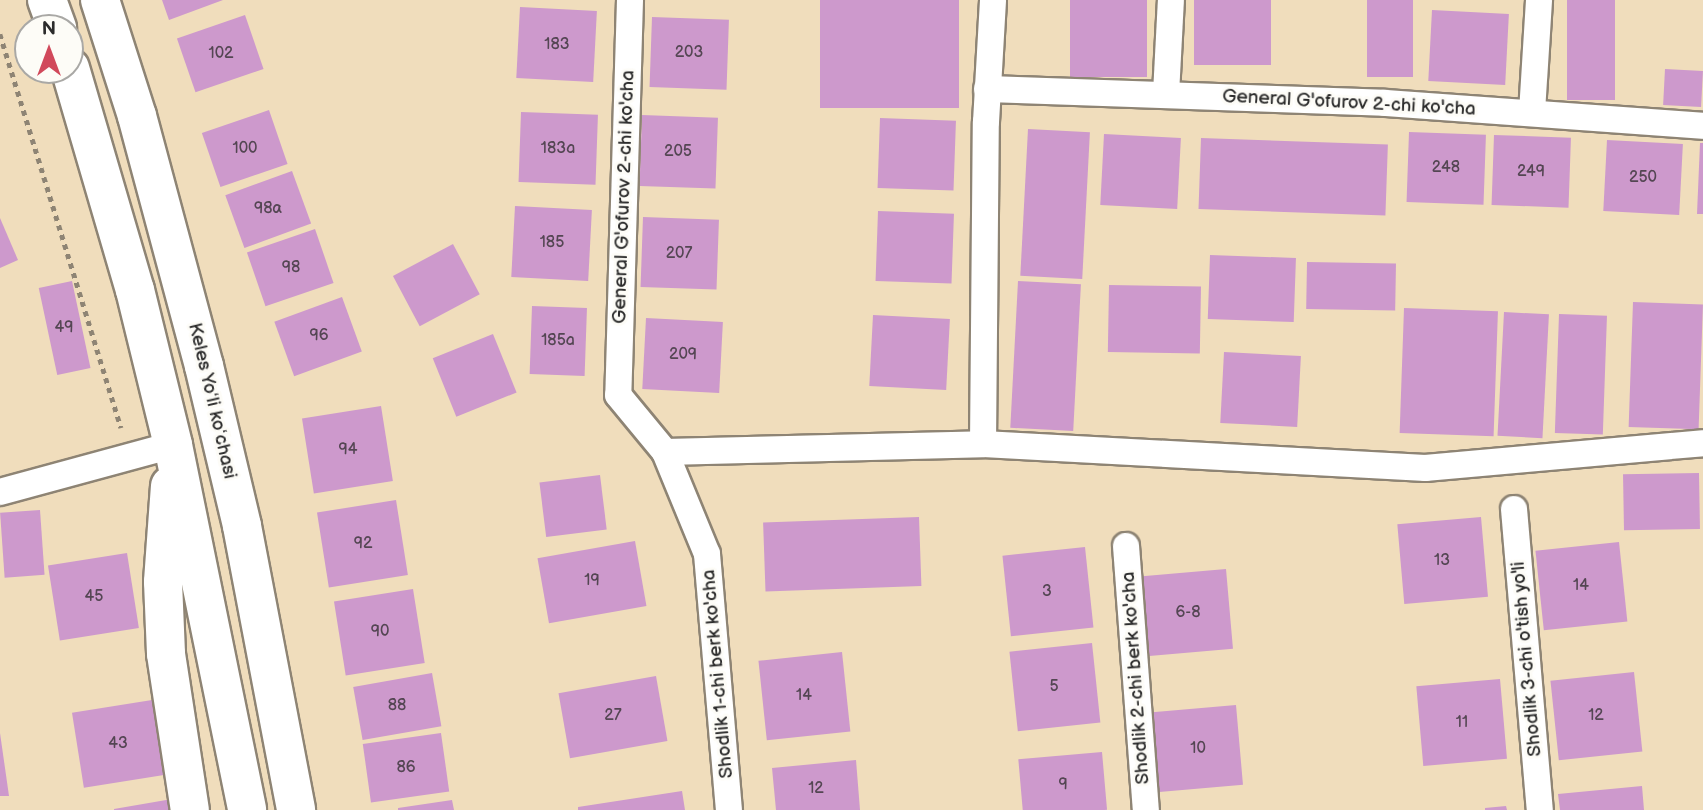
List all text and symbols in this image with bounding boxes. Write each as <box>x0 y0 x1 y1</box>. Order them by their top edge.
north arrow <box>14 14 84 84</box>
text: N <box>42 18 56 41</box>
house number: 183 <box>544 35 570 55</box>
house number: 203 <box>675 43 703 63</box>
house number: 102 <box>208 44 234 64</box>
street label: General G'ofurov 2-chi ko'cha <box>608 70 640 324</box>
street label: General G'ofurov 2-chi ko'cha <box>1222 85 1476 121</box>
house number: 100 <box>232 139 258 159</box>
house number: 183a <box>541 139 575 159</box>
house number: 205 <box>664 142 692 162</box>
house number: 248 <box>1432 158 1460 178</box>
house number: 249 <box>1517 162 1545 182</box>
house number: 250 <box>1629 168 1657 188</box>
house number: 98а <box>254 199 282 219</box>
house number: 185 <box>540 233 564 253</box>
house number: 207 <box>666 244 692 264</box>
house number: 98 <box>282 258 300 278</box>
house number: 49 <box>54 318 74 338</box>
street label: Keles Yoʻli koʻchasi <box>183 320 241 482</box>
house number: 96 <box>309 326 329 346</box>
house number: 185a <box>541 331 575 351</box>
house number: 209 <box>669 345 697 365</box>
house number: 94 <box>338 440 358 460</box>
house number: 92 <box>354 534 372 554</box>
house number: 13 <box>1434 551 1450 571</box>
street label: Shodlik 3-chi o'tish yo'li <box>1507 560 1547 758</box>
street label: Shodlik 1-chi berk ko'cha <box>698 569 738 779</box>
house number: 19 <box>584 571 600 591</box>
street label: Shodlik 2-chi berk ko'cha <box>1117 571 1155 785</box>
house number: 14 <box>1573 576 1589 596</box>
house number: 3 <box>1042 582 1052 602</box>
house number: 45 <box>85 587 103 607</box>
house number: 6-8 <box>1176 603 1200 623</box>
house number: 90 <box>371 622 389 642</box>
house number: 5 <box>1049 677 1059 697</box>
house number: 14 <box>796 686 812 706</box>
house number: 88 <box>388 696 406 716</box>
house number: 27 <box>604 706 622 726</box>
house number: 12 <box>1588 706 1604 726</box>
house number: 11 <box>1456 713 1468 733</box>
house number: 43 <box>108 734 128 754</box>
house number: 10 <box>1190 739 1206 759</box>
house number: 86 <box>396 758 416 778</box>
house number: 9 <box>1058 775 1068 795</box>
house number: 12 <box>808 779 824 799</box>

